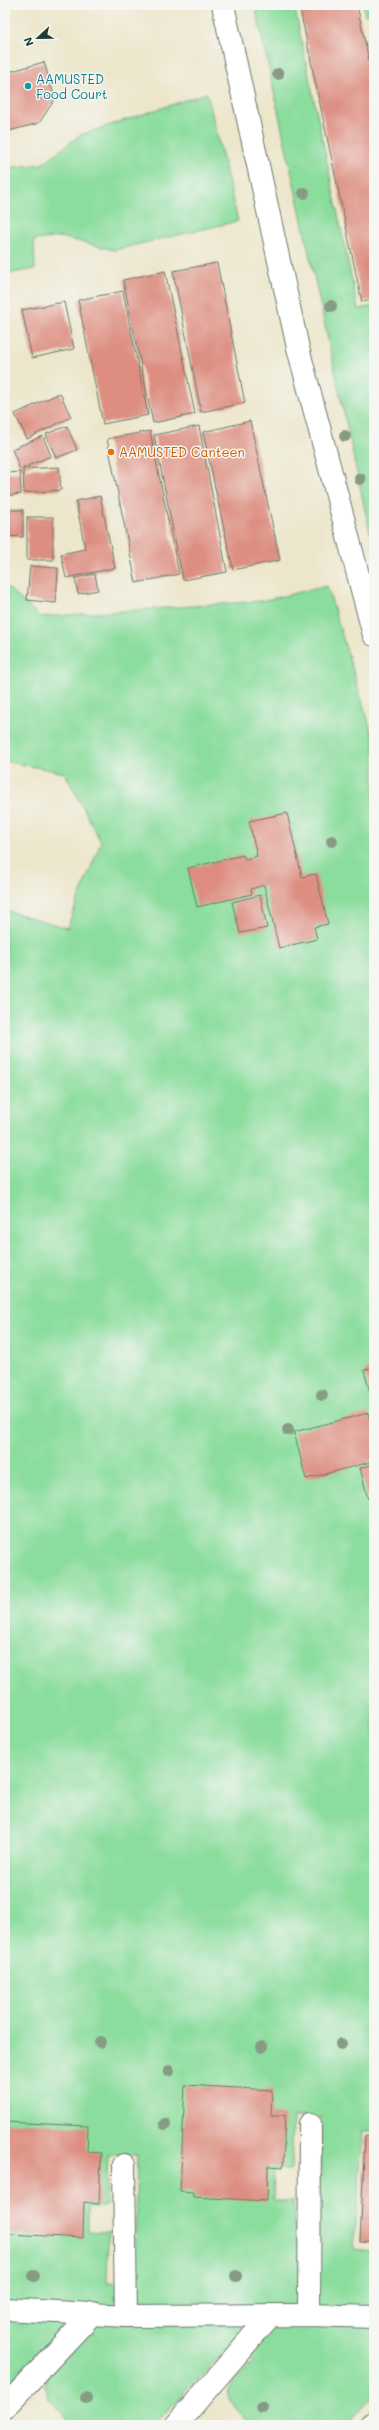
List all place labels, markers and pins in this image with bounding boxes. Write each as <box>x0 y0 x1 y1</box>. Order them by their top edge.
place label: AAMUSTED Food Court <box>36 70 108 102</box>
marker: AAMUSTED Food Court <box>23 81 33 91</box>
place label: AAMUSTED Canteen <box>119 443 245 460</box>
marker: AAMUSTED Canteen <box>106 447 116 457</box>

